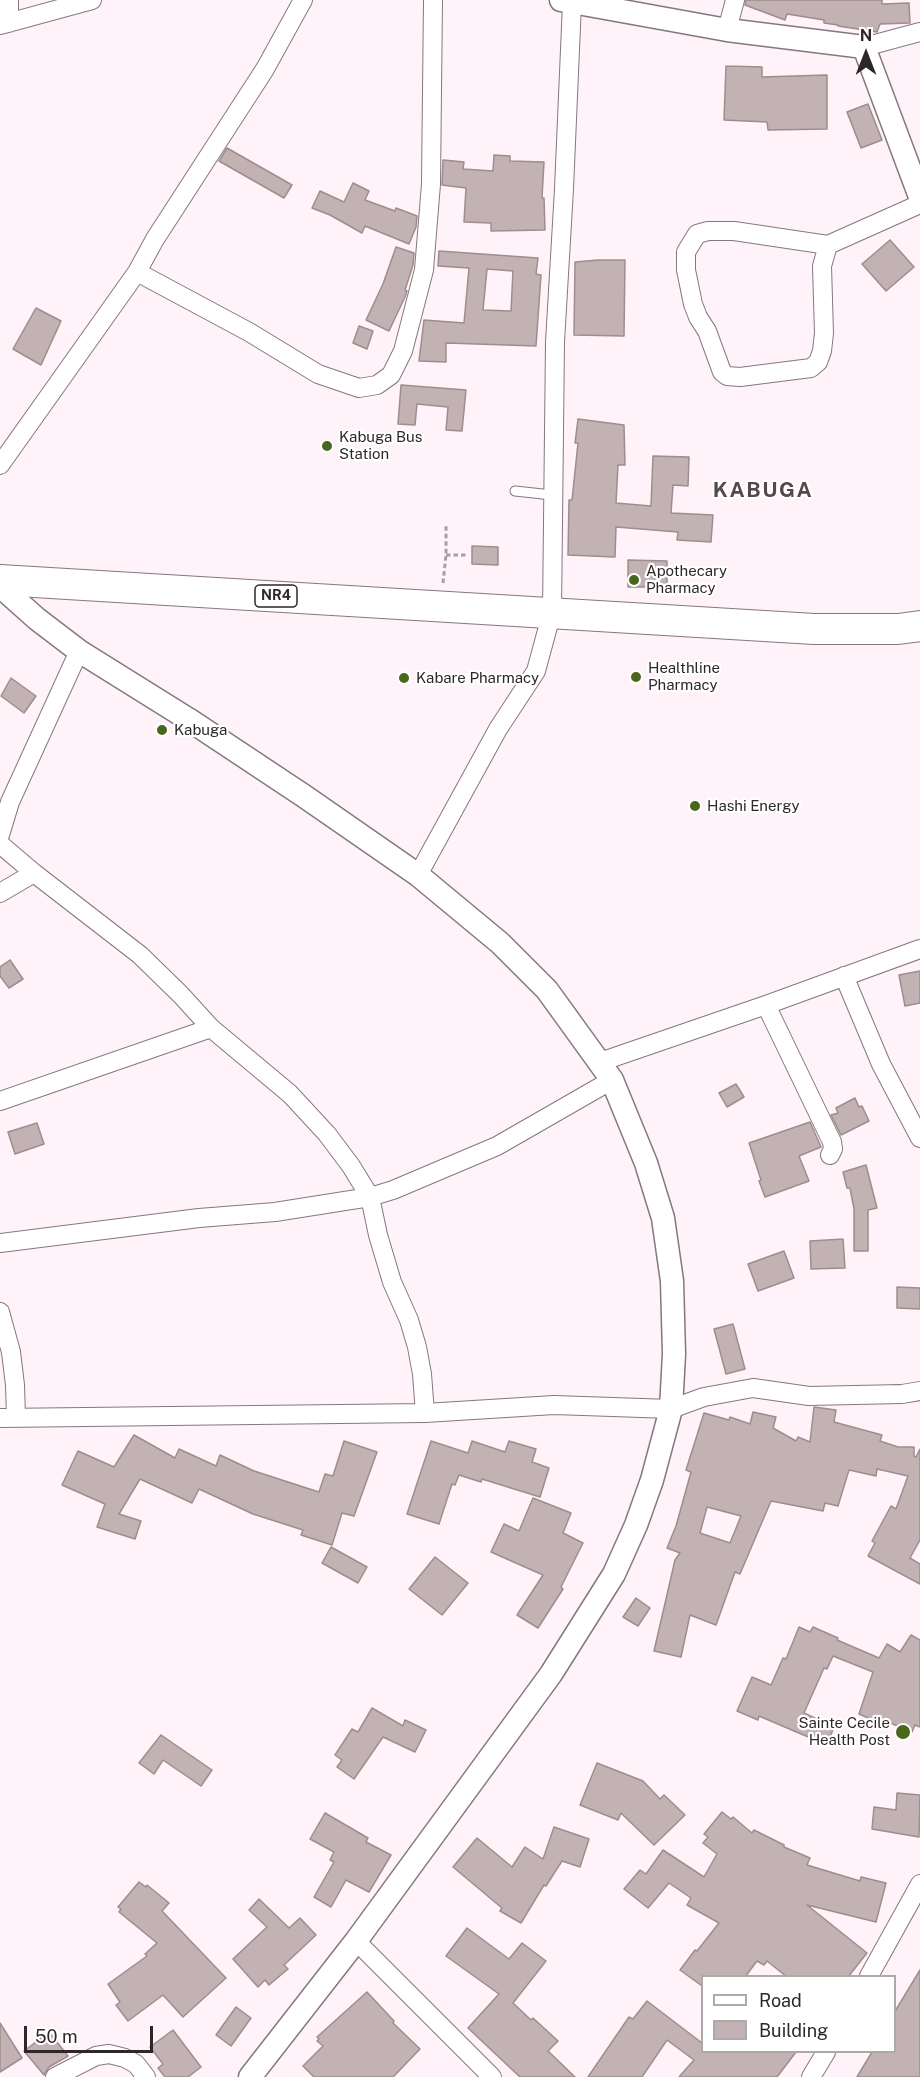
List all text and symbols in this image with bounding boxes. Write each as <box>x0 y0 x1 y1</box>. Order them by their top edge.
north arrow <box>836 24 896 84</box>
text: N <box>860 26 872 45</box>
place label: Kabuga Bus Station <box>339 428 422 463</box>
marker: Kabuga Bus Station <box>320 439 334 453</box>
district label: KABUGA <box>713 478 813 504</box>
place label: Apothecary Pharmacy <box>646 562 727 597</box>
marker: Apothecary Pharmacy <box>627 573 641 587</box>
road number: NR4 <box>255 585 297 607</box>
place label: Healthline Pharmacy <box>648 659 720 694</box>
place label: Kabare Pharmacy <box>416 669 539 687</box>
marker: Healthline Pharmacy <box>629 670 643 684</box>
marker: Kabare Pharmacy <box>397 671 411 685</box>
place label: Kabuga <box>174 721 227 739</box>
marker: Kabuga <box>155 723 169 737</box>
place label: Hashi Energy <box>707 797 800 815</box>
marker: Hashi Energy <box>688 799 702 813</box>
place label: Sainte Cecile Health Post <box>798 1714 890 1749</box>
marker: Sainte Cecile Health Post <box>894 1723 912 1741</box>
legend <box>701 1975 896 2053</box>
text: Road <box>759 1990 802 2011</box>
scale bar <box>27 2014 156 2052</box>
text: Building <box>759 2020 828 2041</box>
text: 50 m <box>35 2026 78 2047</box>

